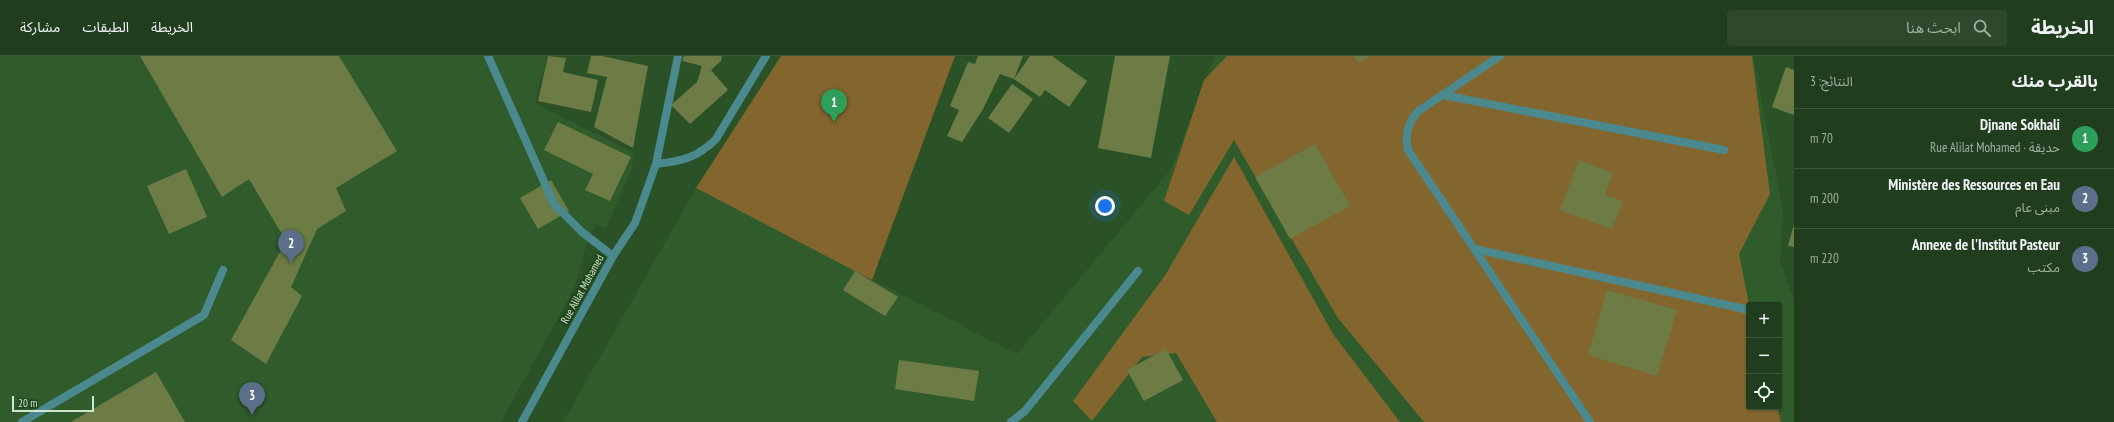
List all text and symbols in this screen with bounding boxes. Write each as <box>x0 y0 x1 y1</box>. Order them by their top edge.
search box <box>1727 10 2007 46</box>
text: الخريطة <box>2031 15 2094 39</box>
icon: search <box>1971 17 1993 39</box>
text: مشاركة <box>20 18 60 36</box>
text: الطبقات <box>82 18 129 36</box>
text: الخريطة <box>151 18 193 36</box>
text: ابحث هنا <box>1906 18 1961 37</box>
text: بالقرب منك <box>2012 70 2098 92</box>
text: النتائج: 3 <box>1810 73 1853 90</box>
pin: 1 <box>821 89 847 122</box>
text: Djnane Sokhali <box>1980 115 2060 134</box>
text: 70 m <box>1810 130 1833 147</box>
text: 1 <box>2082 130 2088 147</box>
text: حديقة · Rue Alilat Mohamed <box>1930 139 2060 156</box>
text: Ministère des Ressources en Eau <box>1888 175 2060 194</box>
text: 200 m <box>1810 190 1839 207</box>
text: 2 <box>2082 190 2088 207</box>
your location <box>1095 196 1115 216</box>
text: مبنى عام <box>2015 199 2060 216</box>
pin: 2 <box>278 230 304 263</box>
text: Annexe de l'Institut Pasteur <box>1912 235 2060 254</box>
text: 220 m <box>1810 250 1839 267</box>
text: 3 <box>2082 250 2088 267</box>
street label: Rue Alilat Mohamed <box>557 252 607 326</box>
text: مكتب <box>2028 259 2060 276</box>
map controls <box>1746 302 1782 410</box>
button: + <box>1746 302 1782 338</box>
button: − <box>1746 338 1782 374</box>
button: locate <box>1746 374 1782 410</box>
pin: 3 <box>239 382 265 415</box>
scale bar <box>12 394 94 413</box>
text: 20 m <box>18 396 37 410</box>

